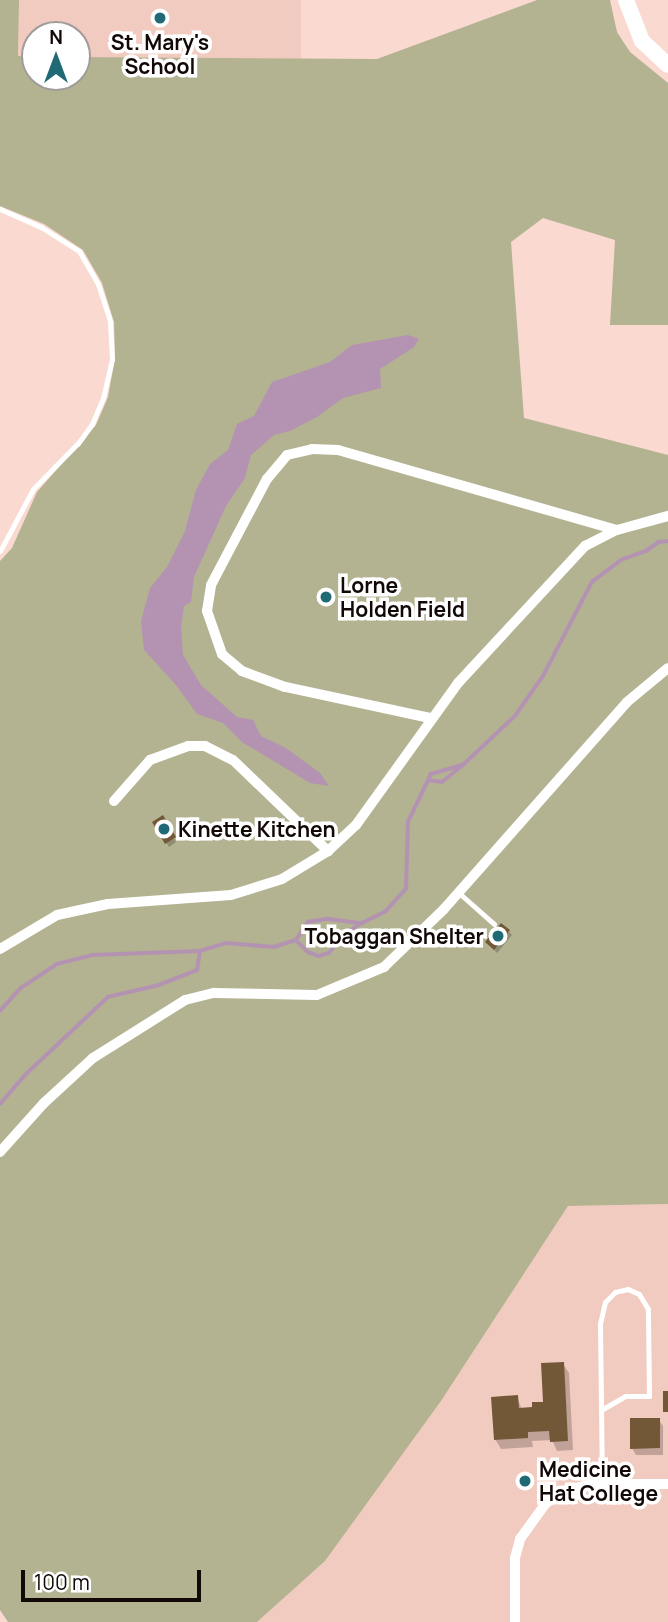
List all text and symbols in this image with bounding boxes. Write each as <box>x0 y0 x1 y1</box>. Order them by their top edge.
marker: St. Mary's School <box>152 10 168 26</box>
north arrow <box>21 21 91 91</box>
text: N <box>49 24 63 50</box>
place label: St. Mary's School <box>111 29 209 79</box>
place label: Lorne Holden Field <box>340 572 465 622</box>
marker: Lorne Holden Field <box>318 589 334 605</box>
place label: Kinette Kitchen <box>178 816 336 842</box>
marker: Kinette Kitchen <box>156 821 172 837</box>
place label: Tobaggan Shelter <box>305 923 484 949</box>
marker: Tobaggan Shelter <box>490 928 506 944</box>
place label: Medicine Hat College <box>539 1456 658 1506</box>
marker: Medicine Hat College <box>517 1473 533 1489</box>
scale bar <box>24 1556 205 1600</box>
text: 100 m <box>34 1568 90 1596</box>

